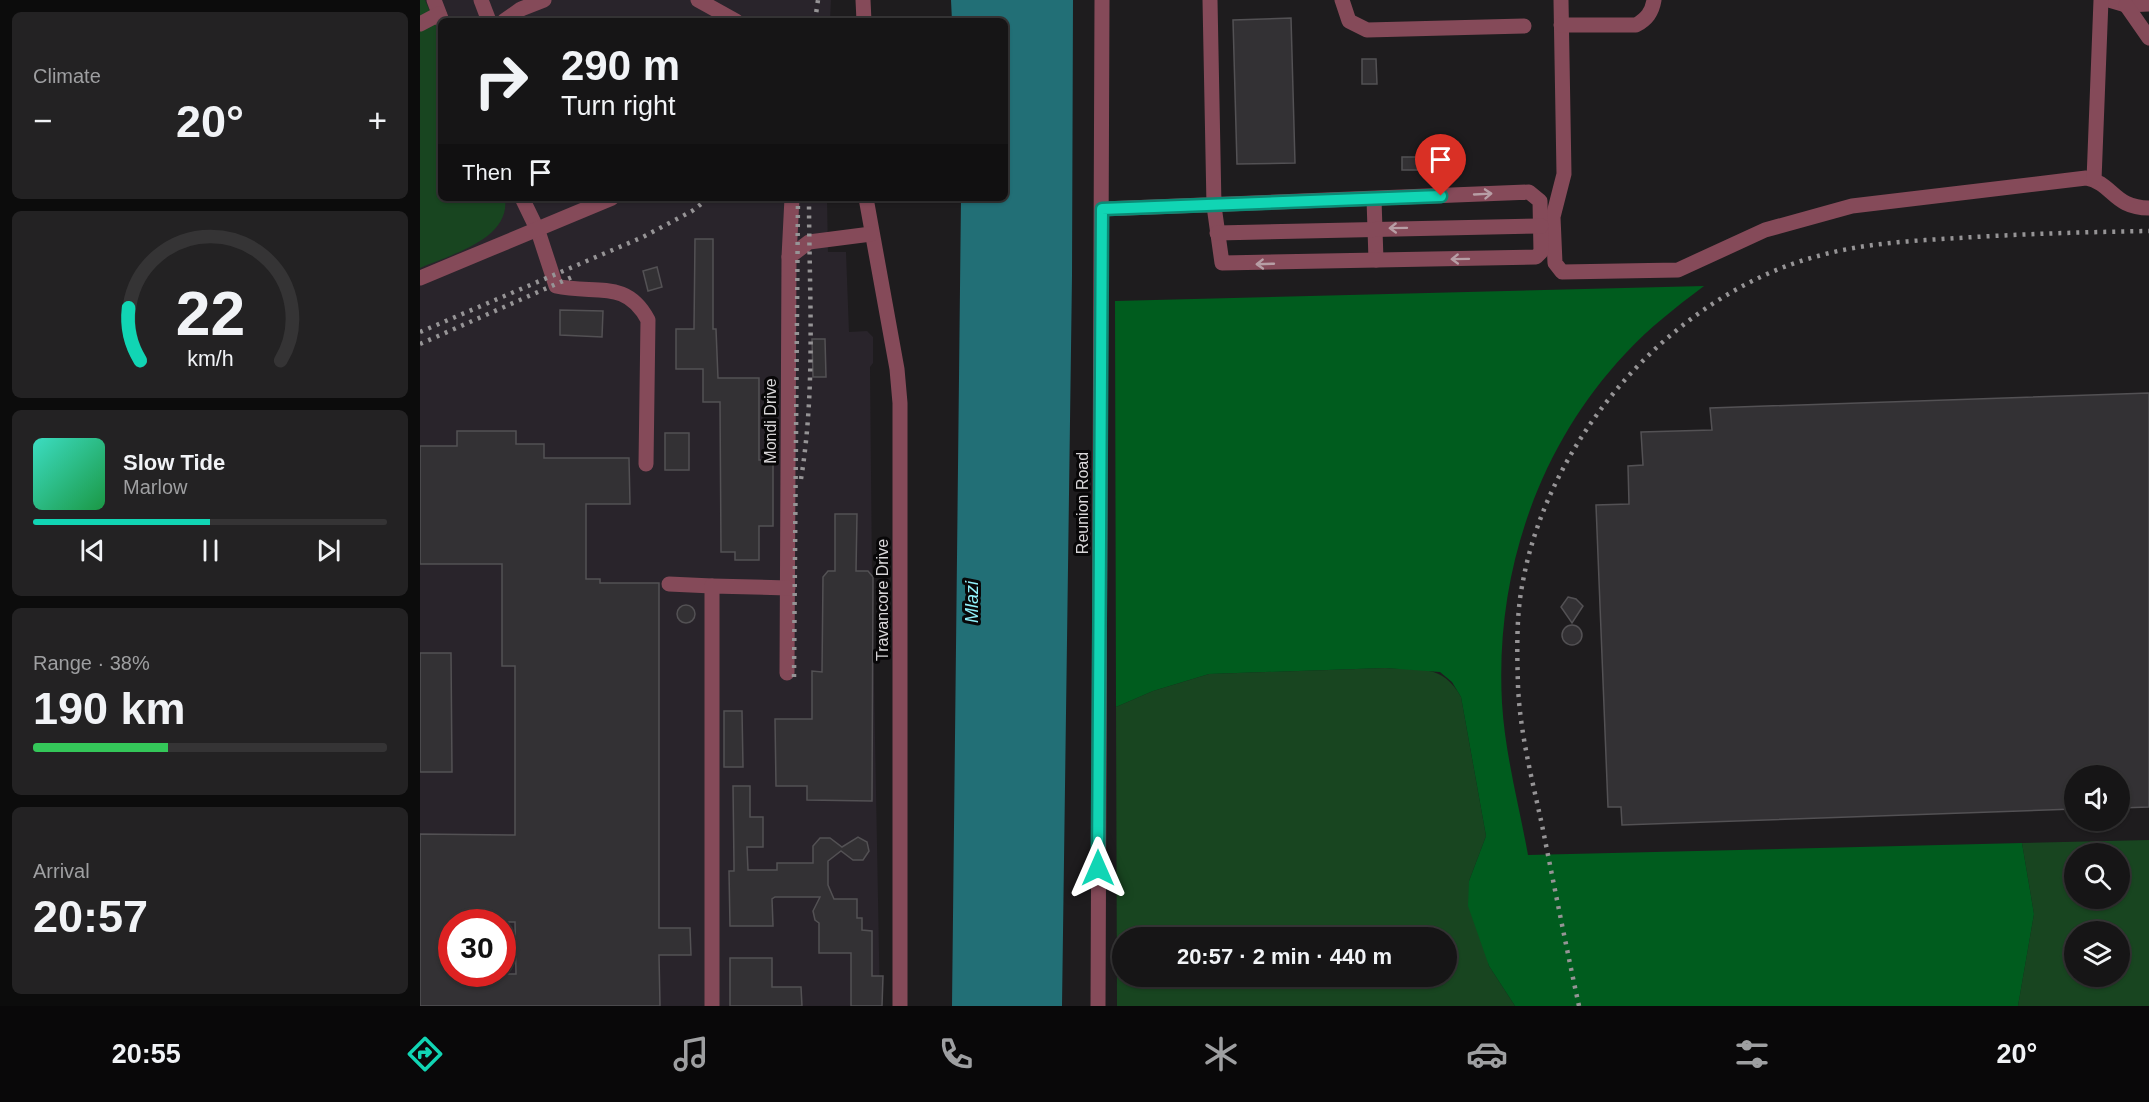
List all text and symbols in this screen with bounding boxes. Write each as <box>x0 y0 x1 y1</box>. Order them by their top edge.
icon: right <box>462 42 540 120</box>
text: 290 m <box>561 42 680 89</box>
text: Climate <box>33 65 101 87</box>
text: Turn right <box>561 91 676 121</box>
text: 20° <box>176 96 244 147</box>
text: − <box>33 102 52 139</box>
text: + <box>368 102 387 139</box>
pin <box>1415 134 1466 196</box>
icon: arrive <box>1424 143 1457 176</box>
icon: arrive <box>524 156 557 189</box>
text: Then <box>462 160 512 185</box>
one-way arrow <box>1472 189 1492 200</box>
one-way arrow <box>1389 222 1409 234</box>
one-way arrow <box>1451 253 1471 265</box>
one-way arrow <box>1256 258 1276 269</box>
text: 22 <box>175 279 245 348</box>
text: km/h <box>187 348 233 372</box>
street label: Mondi Drive <box>762 378 779 464</box>
text: Slow Tide <box>123 450 225 475</box>
street label: Reunion Road <box>1074 452 1091 554</box>
text: Marlow <box>123 476 187 498</box>
icon: previous <box>76 534 109 567</box>
icon: pause <box>194 534 227 567</box>
icon: next <box>312 534 345 567</box>
street label: Travancore Drive <box>874 539 891 661</box>
water label: Mlazi <box>962 580 982 623</box>
text: Range · 38% <box>33 652 150 674</box>
text: 190 km <box>33 683 186 734</box>
map controls <box>2064 765 2130 987</box>
button: sound <box>2064 765 2130 831</box>
position arrow <box>1066 836 1130 900</box>
button: search <box>2064 843 2130 909</box>
text: Arrival <box>33 860 90 882</box>
text: 20:57 <box>33 891 148 942</box>
speed limit sign: 30 <box>438 909 516 987</box>
button: layers <box>2064 921 2130 987</box>
text: 20:57 · 2 min · 440 m <box>1177 944 1392 969</box>
icon: directions <box>404 1033 446 1075</box>
icon: music <box>670 1033 712 1075</box>
icon: phone <box>935 1033 977 1075</box>
icon: climate <box>1200 1033 1242 1075</box>
icon: car <box>1466 1033 1508 1075</box>
icon: filters <box>1731 1033 1773 1075</box>
text: 20:55 <box>112 1039 181 1069</box>
text: 20° <box>1996 1039 2037 1069</box>

